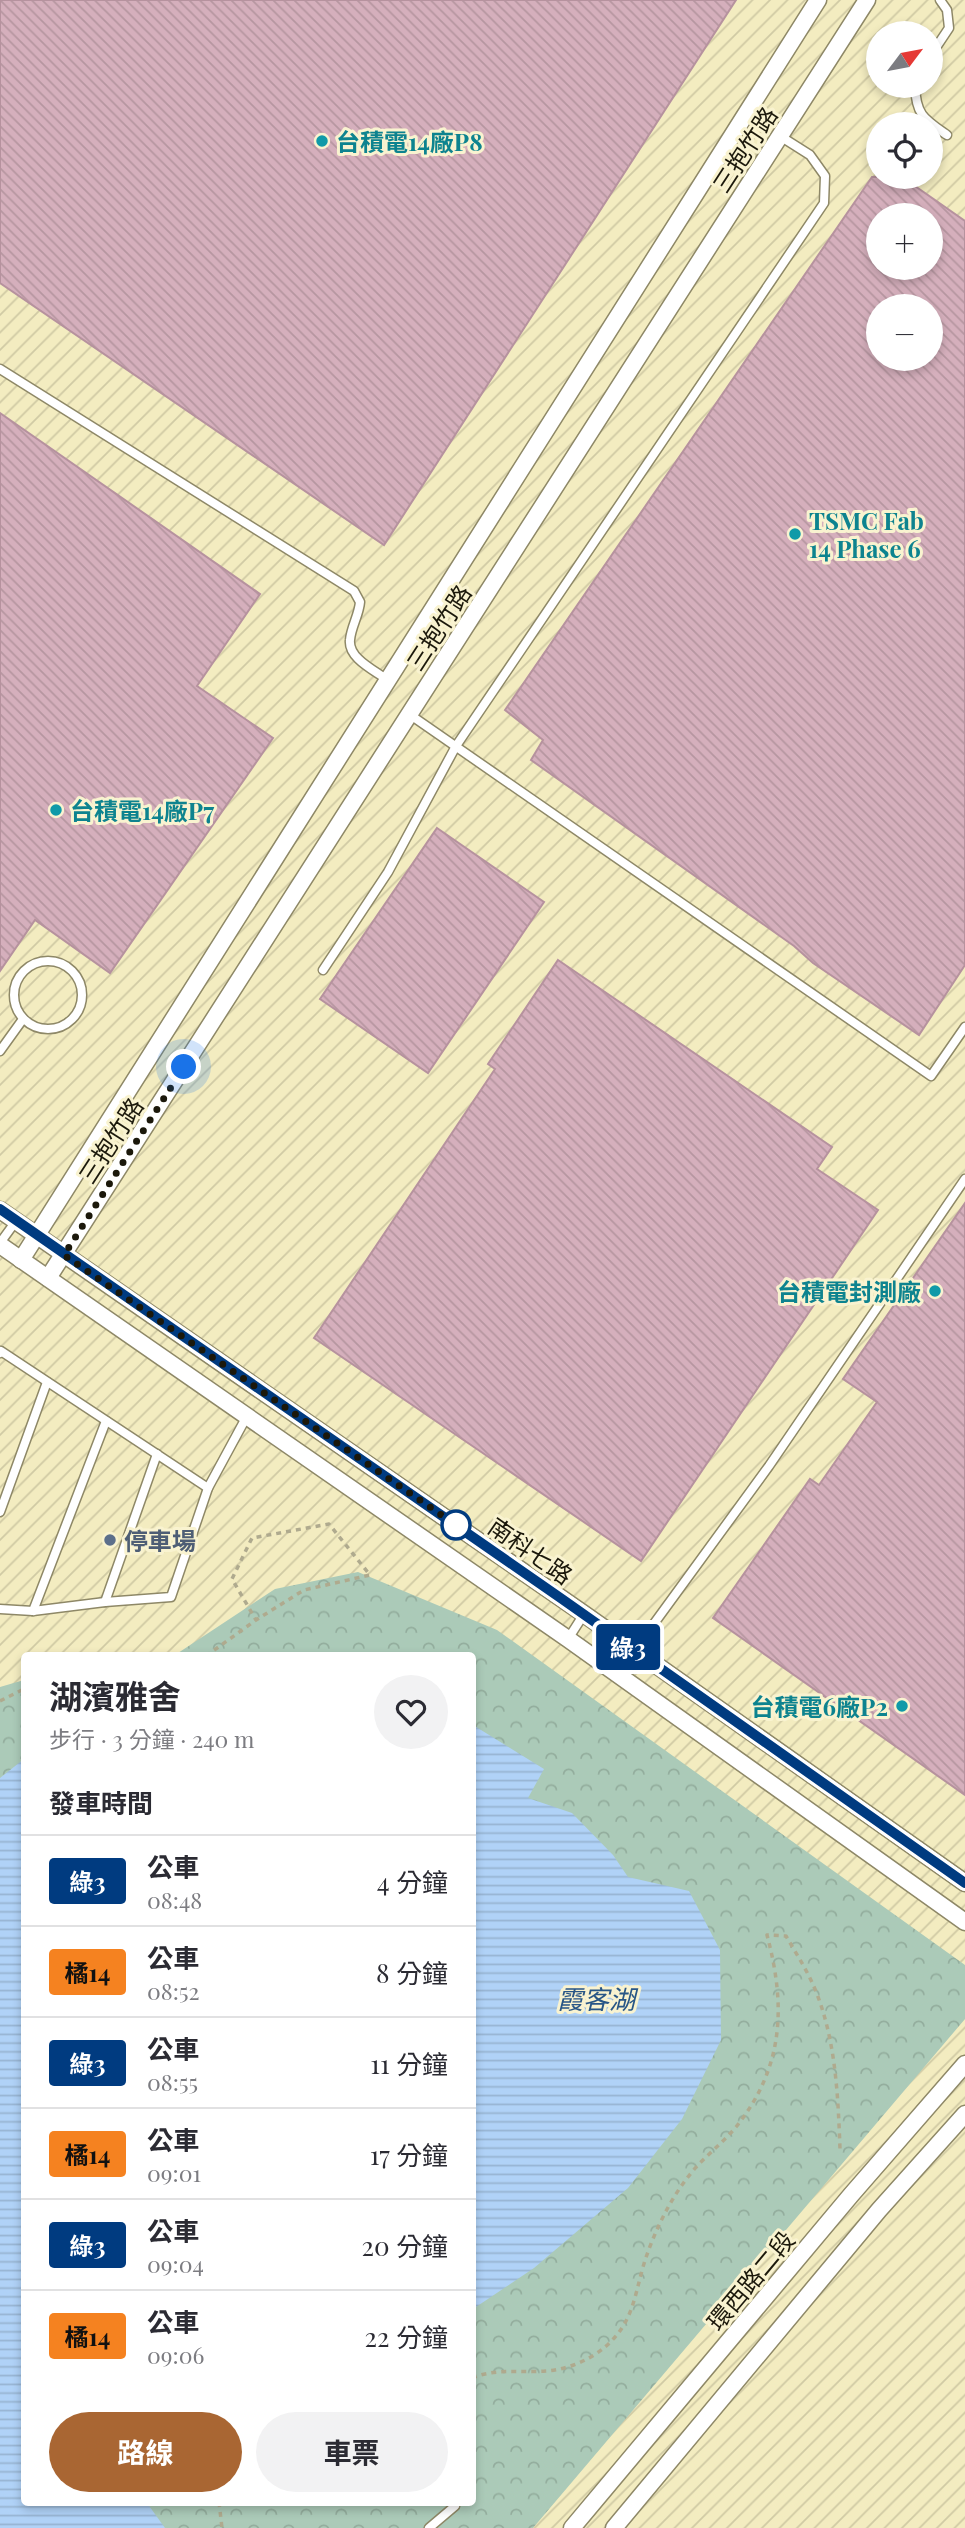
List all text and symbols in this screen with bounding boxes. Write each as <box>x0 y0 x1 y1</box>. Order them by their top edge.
north arrow <box>866 21 943 98</box>
map controls <box>866 21 943 371</box>
street label: 三抱竹路 <box>704 100 784 198</box>
button: locate <box>866 112 943 189</box>
place label: 台積電14廠P8 <box>336 125 483 157</box>
marker: 台積電14廠P8 <box>314 133 330 149</box>
button: + <box>866 203 943 280</box>
button: − <box>866 294 943 371</box>
place label: TSMC Fab 14 Phase 6 <box>809 504 924 564</box>
marker: TSMC Fab 14 Phase 6 <box>787 526 803 542</box>
street label: 三抱竹路 <box>398 578 478 676</box>
place label: 台積電14廠P7 <box>70 794 214 826</box>
marker: 台積電14廠P7 <box>48 802 64 818</box>
your location <box>166 1049 201 1084</box>
street label: 三抱竹路 <box>70 1091 150 1189</box>
place label: 台積電封測廠 <box>777 1275 921 1307</box>
marker: 台積電封測廠 <box>927 1283 943 1299</box>
street label: 南科七路 <box>483 1509 579 1591</box>
unlabelled marker <box>441 1510 471 1540</box>
place label: 停車場 <box>124 1524 196 1556</box>
marker: 停車場 <box>102 1532 118 1548</box>
line badge: 綠3 <box>596 1624 660 1670</box>
text: 綠3 <box>610 1631 646 1663</box>
text: 湖濱雅舍 <box>49 1673 181 1717</box>
button: heart <box>374 1675 448 1749</box>
place label: 台積電6廠P2 <box>751 1690 888 1722</box>
marker: 台積電6廠P2 <box>894 1698 910 1714</box>
text: 步行 · 3 分鐘 · 240 m <box>49 1723 254 1754</box>
text: 發車時間 <box>49 1785 153 1820</box>
text: 公車 <box>147 1849 199 1884</box>
text: 4 分鐘 <box>377 1864 448 1899</box>
text: 綠3 <box>70 1865 105 1897</box>
text: 08:48 <box>147 1884 202 1915</box>
text: 公車 <box>147 1940 199 1975</box>
text: 8 分鐘 <box>376 1955 448 1990</box>
text: 橘14 <box>65 1956 110 1988</box>
text: 08:52 <box>147 1975 199 2006</box>
water label: 霞客湖 <box>557 1981 639 2016</box>
text: 公車 <box>147 2031 199 2066</box>
text: 11 分鐘 <box>370 2046 448 2081</box>
text: 綠3 <box>70 2047 105 2079</box>
text: 08:55 <box>147 2066 198 2097</box>
text: 公車 <box>147 2122 199 2157</box>
text: 17 分鐘 <box>370 2137 448 2172</box>
text: 橘14 <box>65 2138 110 2170</box>
text: 09:01 <box>147 2157 201 2188</box>
text: 公車 <box>147 2213 199 2248</box>
street label: 環西路二段 <box>699 2224 801 2336</box>
text: 20 分鐘 <box>361 2228 448 2263</box>
text: 綠3 <box>70 2229 105 2261</box>
text: 09:04 <box>147 2248 204 2279</box>
text: 公車 <box>147 2304 199 2339</box>
text: 22 分鐘 <box>365 2319 448 2354</box>
text: 橘14 <box>65 2320 110 2352</box>
text: 09:06 <box>147 2339 204 2370</box>
button: 路線 <box>49 2412 242 2492</box>
button: 車票 <box>256 2412 448 2492</box>

